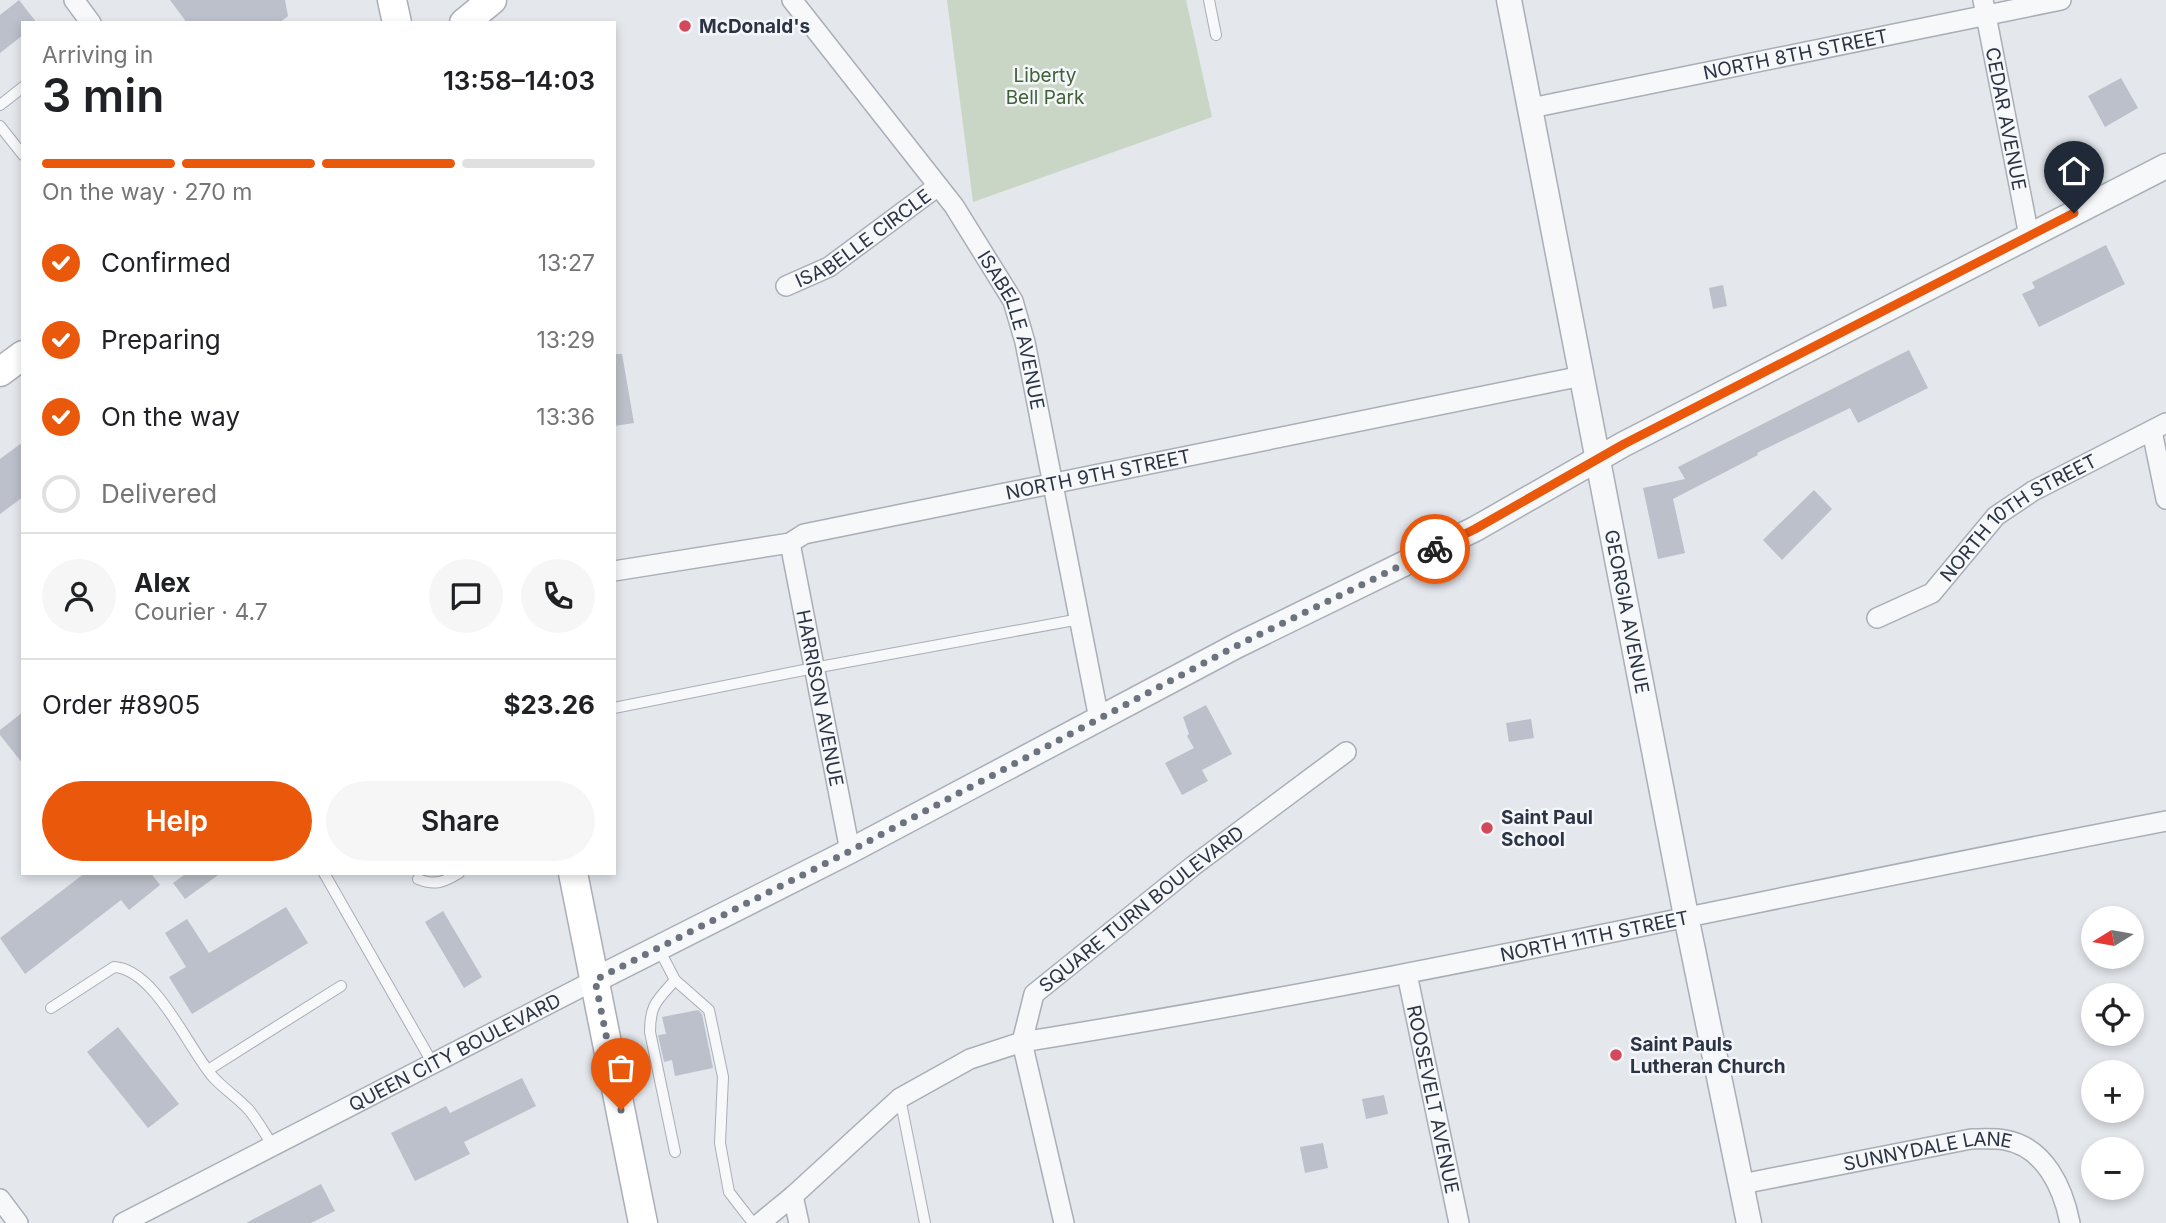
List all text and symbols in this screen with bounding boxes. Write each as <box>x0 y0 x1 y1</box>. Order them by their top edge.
place label: McDonald's <box>699 15 810 38</box>
marker: McDonald's <box>677 18 693 34</box>
street label: NORTH 8TH STREET <box>1701 25 1890 85</box>
text: Arriving in <box>42 41 153 69</box>
street label: CEDAR AVENUE <box>1980 45 2031 192</box>
park label: Liberty Bell Park <box>1006 64 1085 109</box>
text: 13:58–14:03 <box>443 65 595 96</box>
text: 3 min <box>42 67 164 123</box>
pin <box>2044 141 2104 213</box>
icon: home <box>2055 152 2093 190</box>
text: On the way · 270 m <box>42 178 252 206</box>
street label: ISABELLE CIRCLE <box>792 184 936 292</box>
icon: check <box>42 244 80 282</box>
text: Confirmed <box>101 247 231 278</box>
street label: ISABELLE AVENUE <box>973 247 1049 412</box>
text: 13:27 <box>538 249 595 277</box>
icon: check <box>42 321 80 359</box>
text: Preparing <box>101 324 221 355</box>
text: 13:29 <box>537 326 595 354</box>
icon: check <box>42 398 80 436</box>
text: On the way <box>101 401 240 432</box>
text: 13:36 <box>536 403 595 431</box>
street label: NORTH 9TH STREET <box>1004 445 1193 505</box>
street label: NORTH 10TH STREET <box>1935 449 2101 586</box>
text: Delivered <box>101 478 217 509</box>
courier <box>1400 514 1470 584</box>
street label: GEORGIA AVENUE <box>1600 528 1654 696</box>
icon: bike <box>1416 530 1454 568</box>
button: person <box>42 559 116 633</box>
button: chat <box>429 559 503 633</box>
button: phone <box>521 559 595 633</box>
text: Alex <box>134 567 191 598</box>
text: Courier · 4.7 <box>134 598 268 626</box>
street label: HARRISON AVENUE <box>791 608 848 788</box>
text: Order #8905 <box>42 689 200 720</box>
text: $23.26 <box>503 689 595 720</box>
button: Help <box>42 781 312 861</box>
button: Share <box>326 781 595 861</box>
place label: Saint Paul School <box>1501 806 1593 851</box>
marker: Saint Paul School <box>1479 820 1495 836</box>
street label: SQUARE TURN BOULEVARD <box>1034 821 1249 997</box>
street label: NORTH 11TH STREET <box>1498 906 1691 967</box>
north arrow <box>2081 906 2144 970</box>
map controls <box>2081 906 2144 1200</box>
button: locate <box>2081 983 2144 1046</box>
street label: QUEEN CITY BOULEVARD <box>345 989 565 1117</box>
street label: ROOSEVELT AVENUE <box>1402 1003 1464 1196</box>
place label: Saint Pauls Lutheran Church <box>1630 1033 1786 1078</box>
pin <box>591 1038 651 1110</box>
marker: Saint Pauls Lutheran Church <box>1608 1047 1624 1063</box>
icon: bag <box>602 1049 640 1087</box>
button: + <box>2081 1060 2144 1123</box>
street label: SUNNYDALE LANE <box>1841 1128 2014 1176</box>
button: − <box>2081 1137 2144 1200</box>

